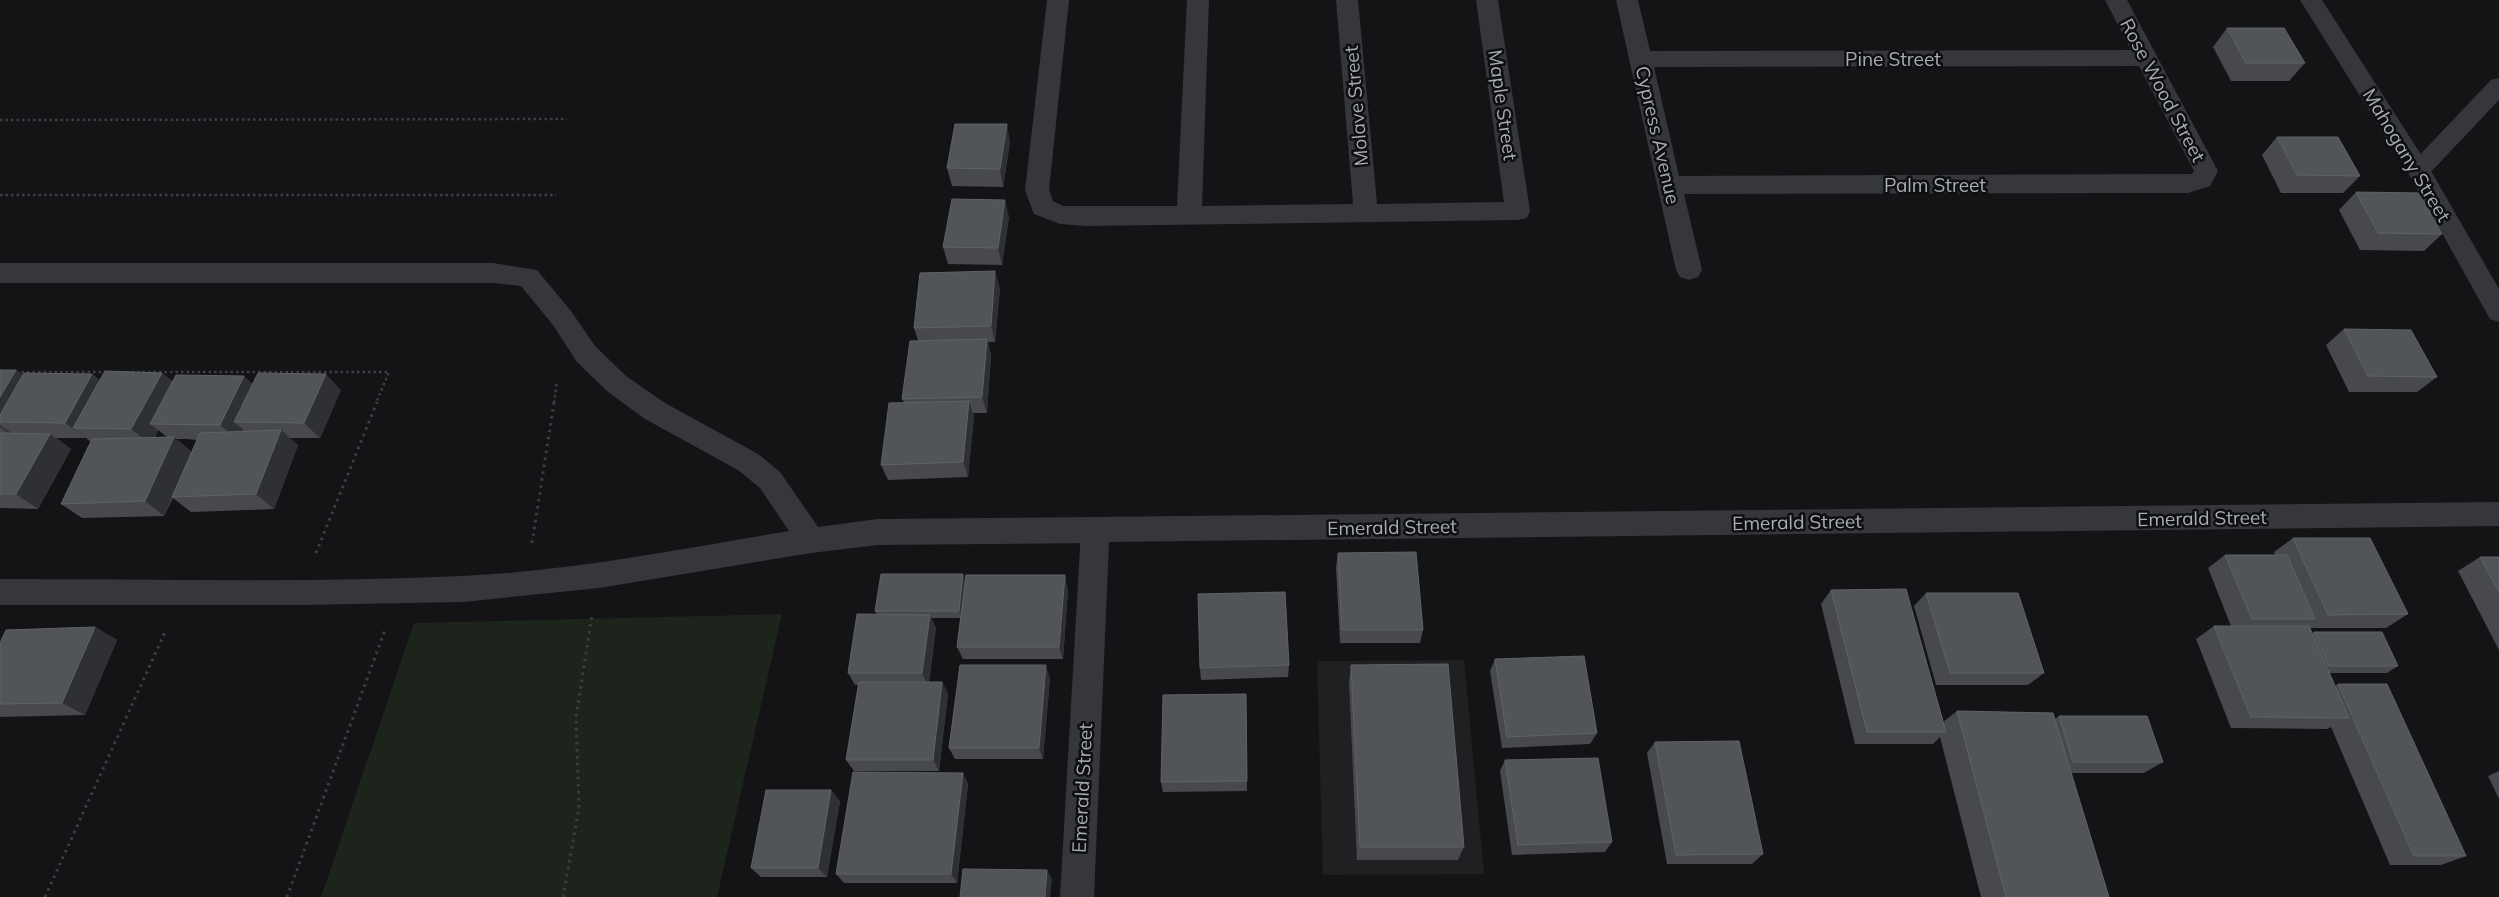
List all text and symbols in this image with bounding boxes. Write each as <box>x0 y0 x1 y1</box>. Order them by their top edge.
street label: Rose Wood Street <box>2115 14 2211 166</box>
street label: Molave Street <box>1339 44 1373 167</box>
street label: Pine Street <box>1845 47 1941 71</box>
street label: Maple Street <box>1483 48 1523 162</box>
street label: Cypress Avenue <box>1630 64 1686 206</box>
street label: Mahogany Street <box>2358 84 2456 226</box>
street label: Palm Street <box>1884 173 1986 197</box>
street label: Emerald Street <box>2137 505 2267 531</box>
street label: Emerald Street <box>1732 509 1862 535</box>
street label: Emerald Street <box>1327 514 1457 540</box>
street label: Emerald Street <box>1067 722 1097 853</box>

